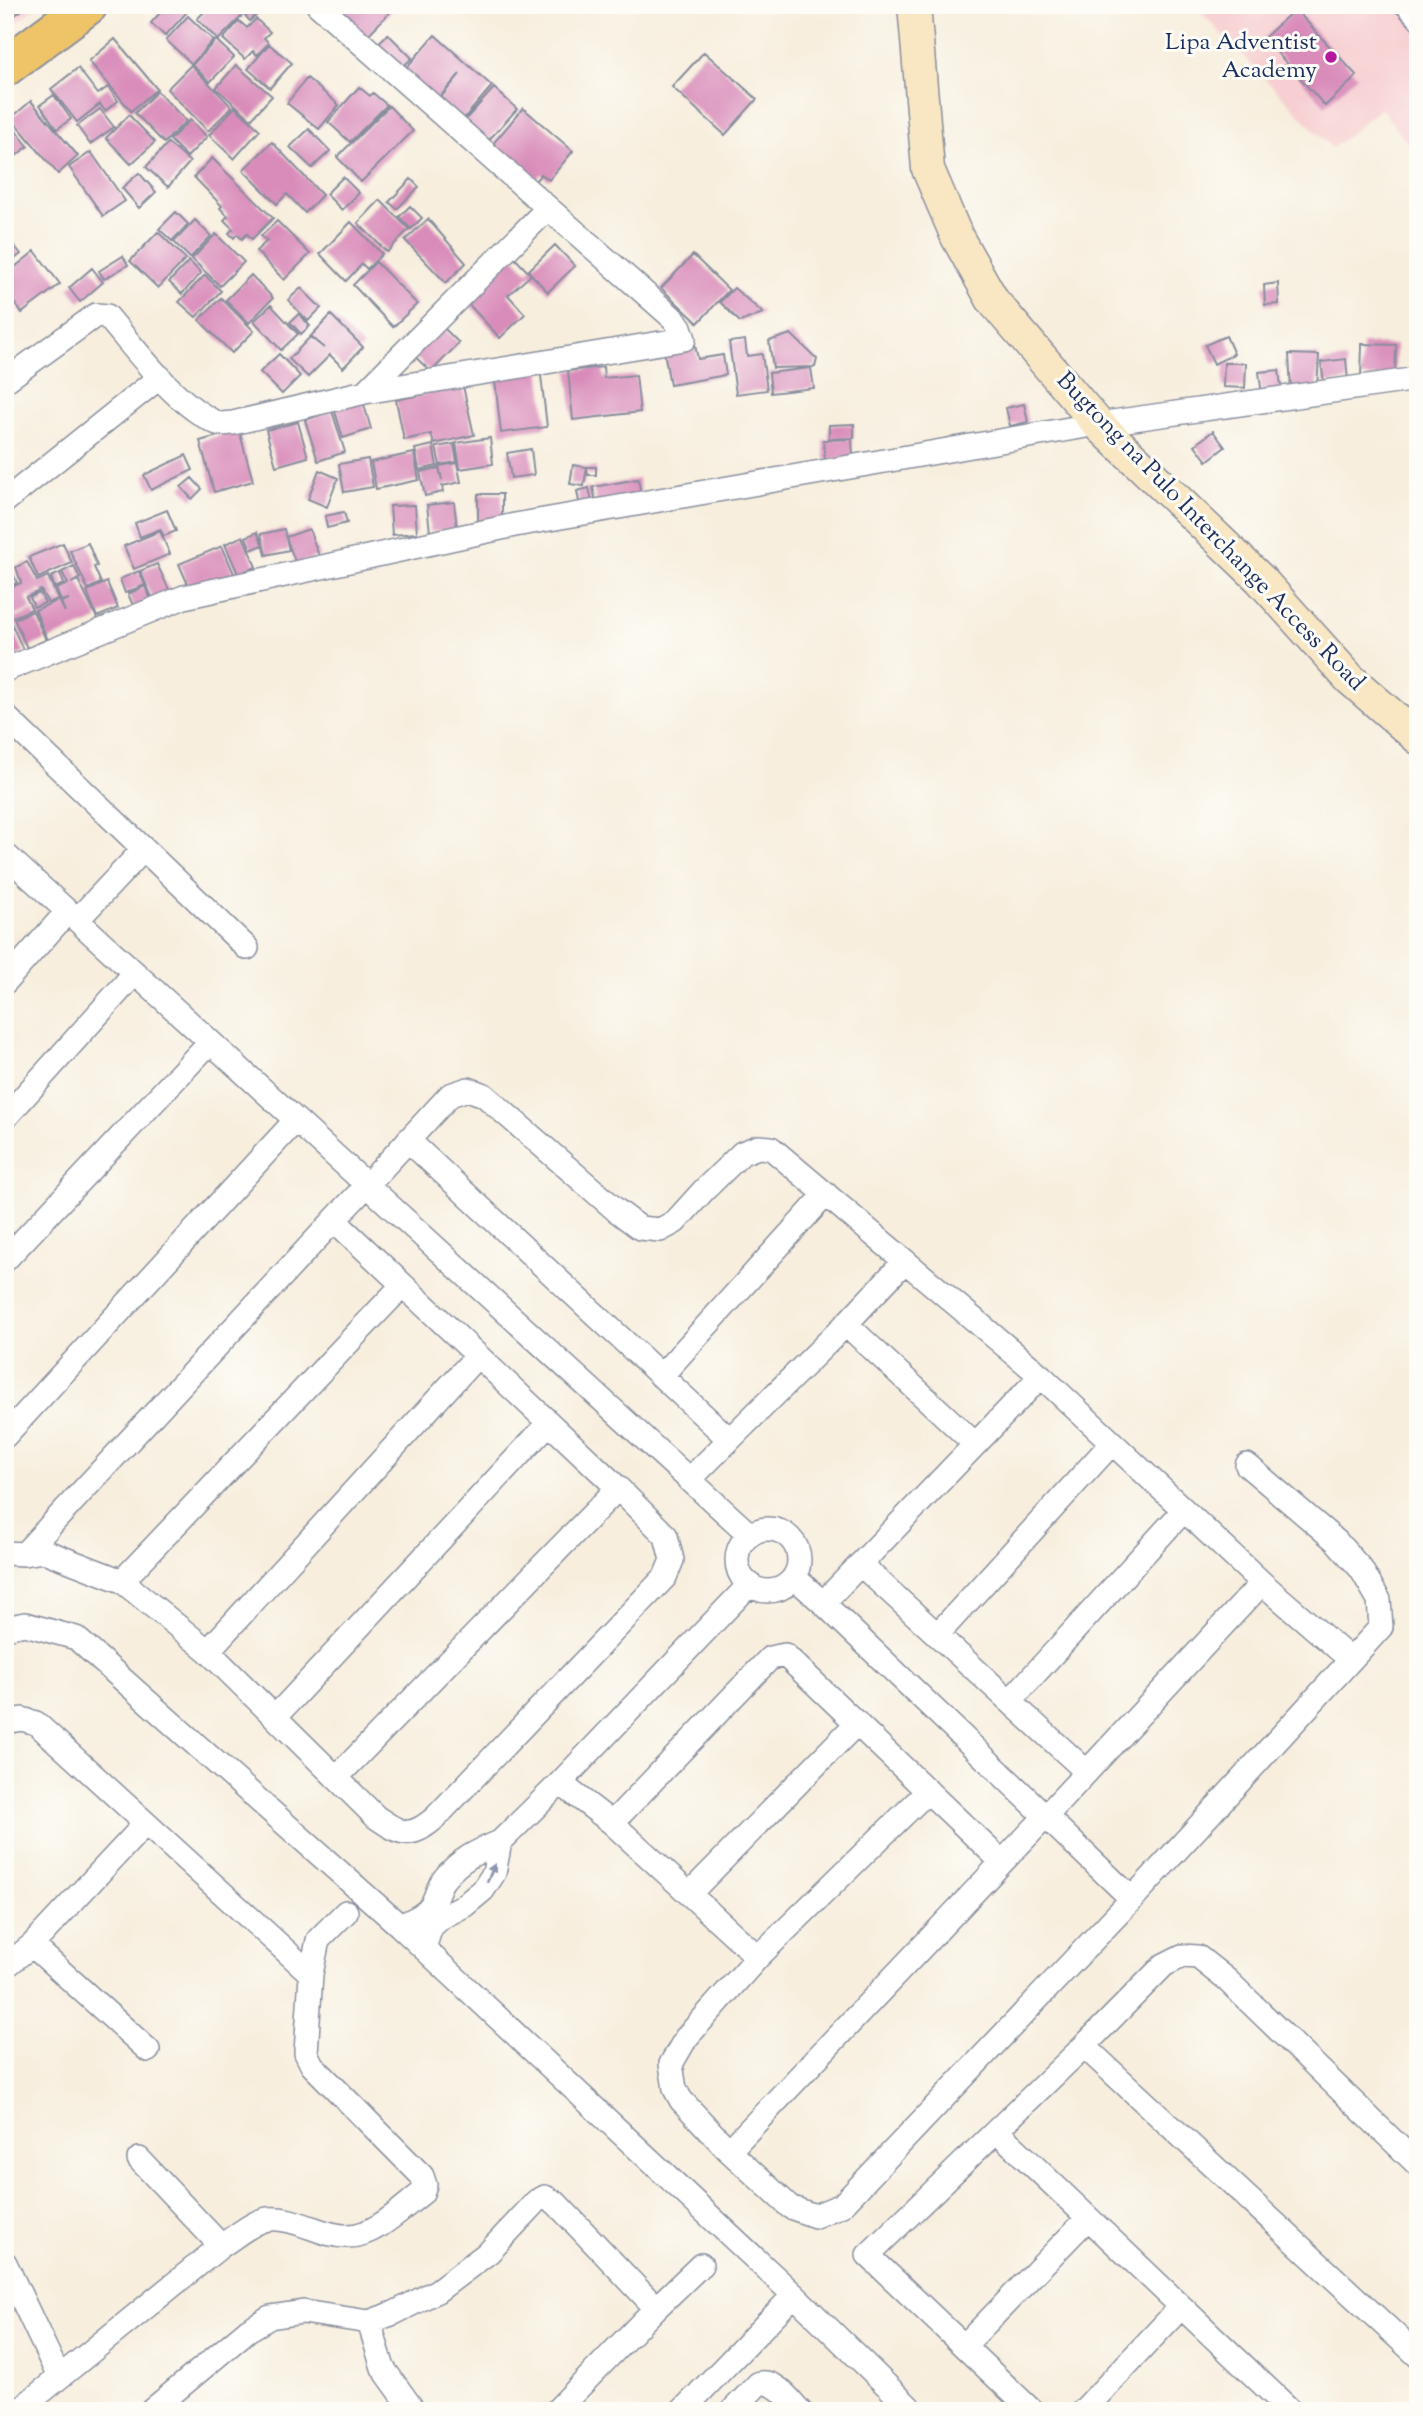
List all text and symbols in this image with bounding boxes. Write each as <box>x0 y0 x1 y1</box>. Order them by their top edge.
place label: Lipa Adventist Academy <box>1165 26 1317 88</box>
marker: Lipa Adventist Academy <box>1323 49 1339 65</box>
street label: Bugtong na Pulo Interchange Access Road <box>1048 365 1373 699</box>
one-way arrow <box>486 1862 497 1883</box>

